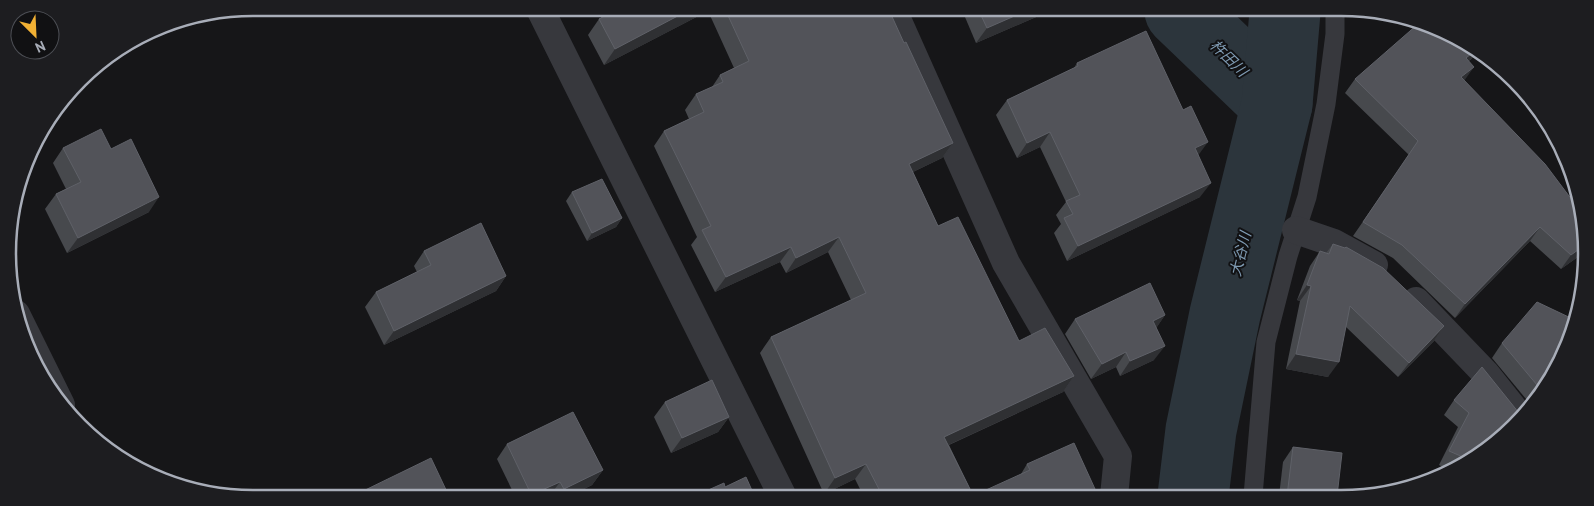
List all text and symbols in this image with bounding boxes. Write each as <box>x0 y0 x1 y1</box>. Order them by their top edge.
north arrow <box>10 10 60 60</box>
water label: 杵田川 <box>1206 36 1253 82</box>
text: N <box>32 37 48 57</box>
water label: 大谷川 <box>1225 228 1255 278</box>

